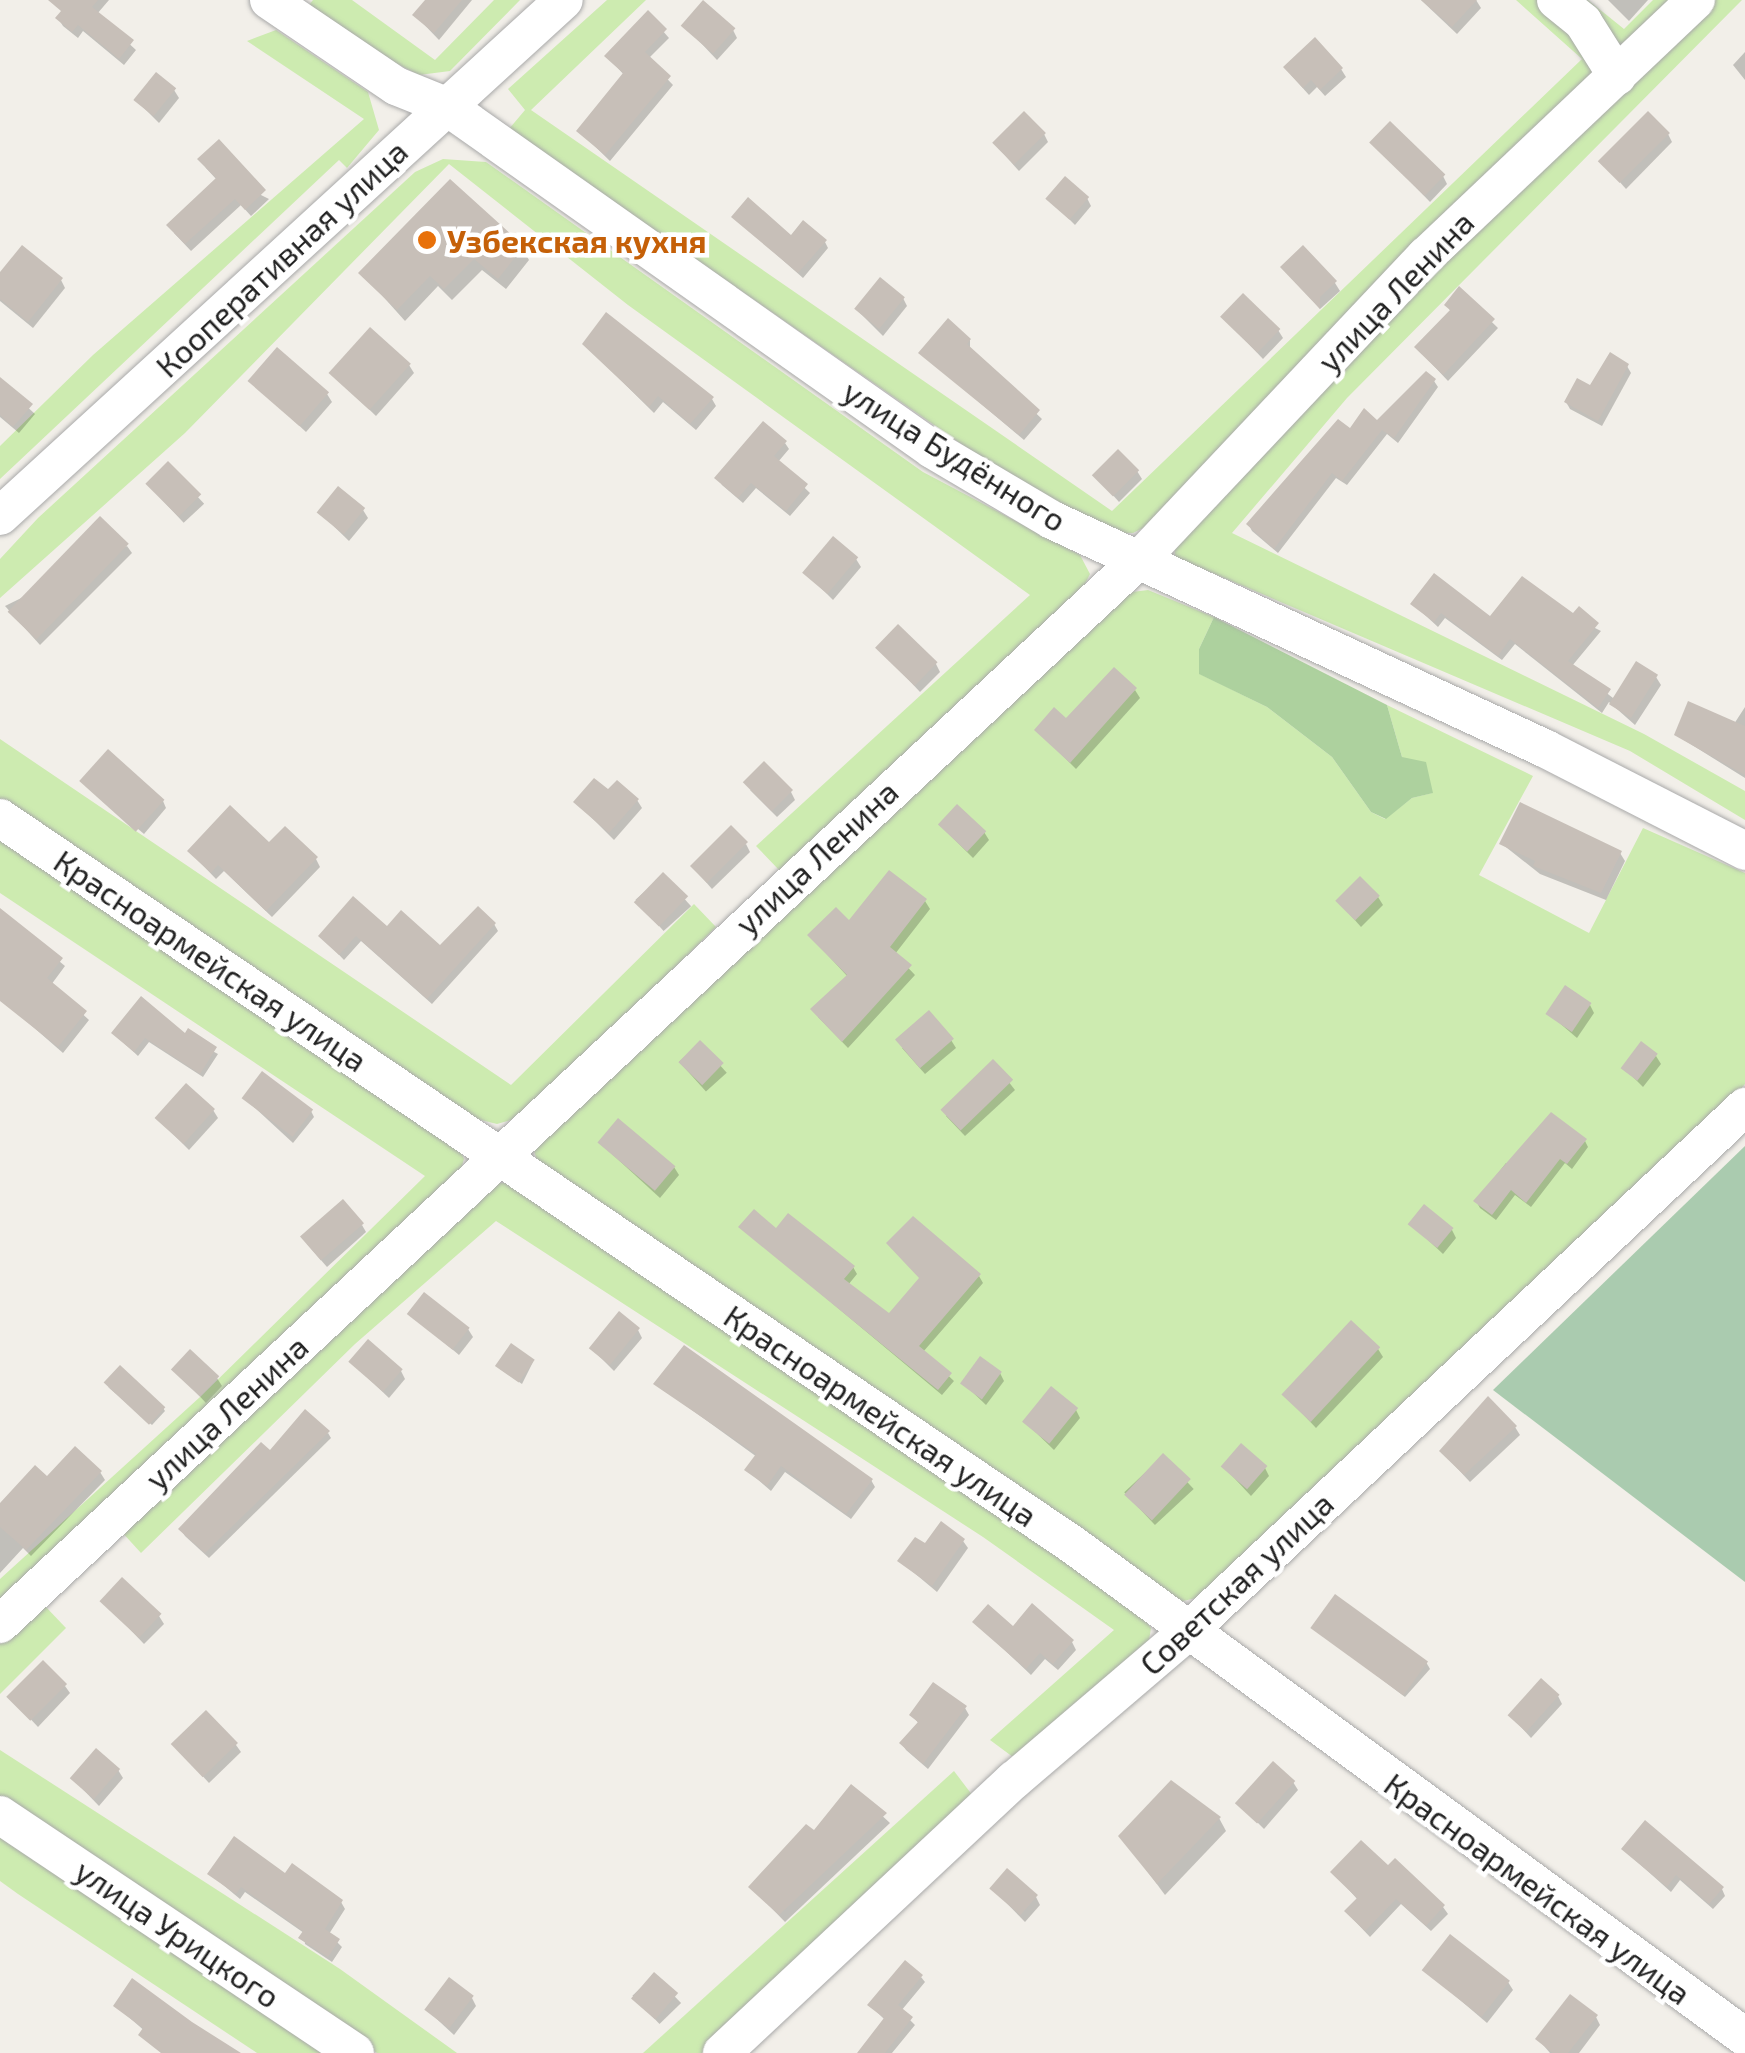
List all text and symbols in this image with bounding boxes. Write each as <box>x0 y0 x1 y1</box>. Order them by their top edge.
street label: Кооперативная улица <box>147 131 415 385</box>
street label: улица Ленина <box>1309 203 1481 379</box>
place label: Узбекская кухня <box>447 221 707 259</box>
marker: Узбекская кухня <box>416 229 438 251</box>
street label: улица Будённого <box>837 371 1073 539</box>
street label: улица Ленина <box>727 772 905 942</box>
street label: Красноармейская улица <box>47 841 375 1079</box>
street label: Красноармейская улица <box>717 1296 1045 1534</box>
street label: улица Ленина <box>137 1327 315 1497</box>
street label: Советская улица <box>1131 1484 1341 1682</box>
street label: Красноармейская улица <box>1378 1764 1698 2012</box>
street label: улица Урицкого <box>69 1851 287 2015</box>

